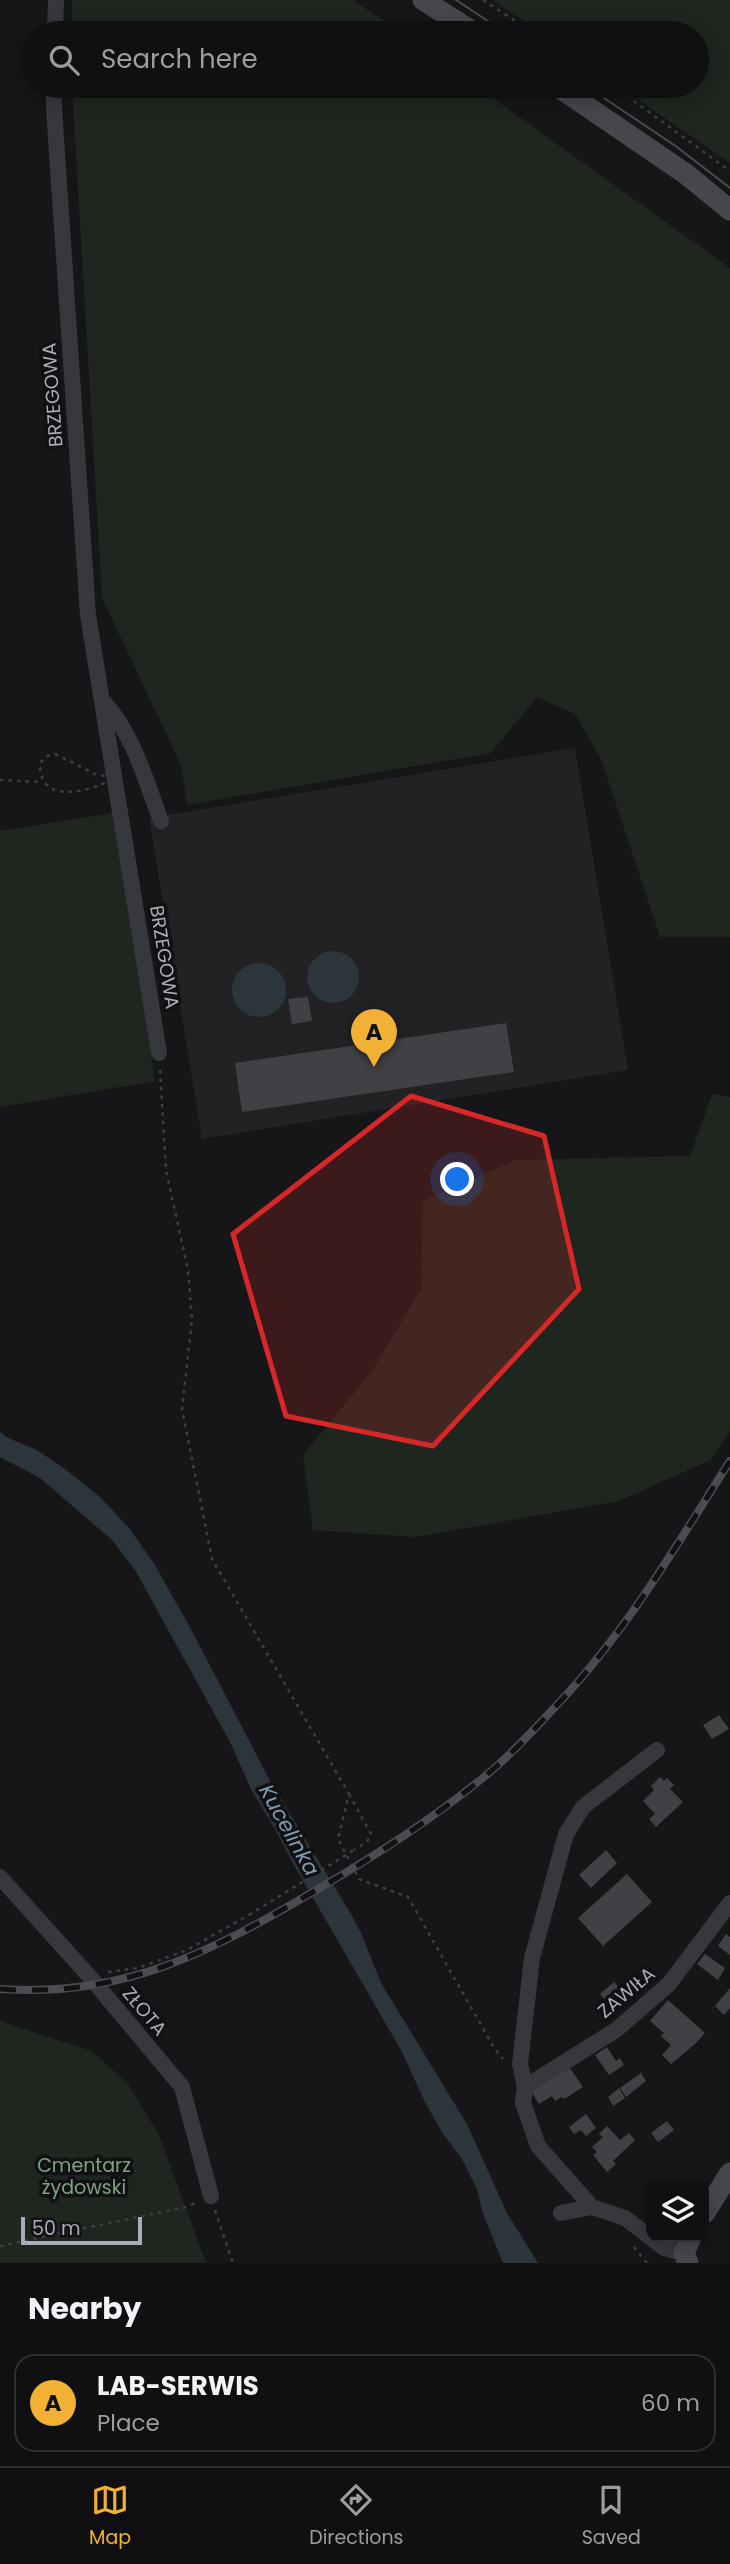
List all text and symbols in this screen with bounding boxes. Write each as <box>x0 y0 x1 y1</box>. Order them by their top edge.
search box <box>21 21 709 98</box>
icon: search <box>45 41 83 79</box>
text: Search here <box>101 41 258 77</box>
street label: BRZEGOWA <box>35 342 70 448</box>
street label: BRZEGOWA <box>143 903 186 1011</box>
pin: A <box>351 1009 397 1067</box>
your location <box>440 1162 474 1196</box>
water label: Kucelinka <box>252 1779 326 1881</box>
street label: ZAWIŁA <box>592 1960 661 2024</box>
street label: ZŁOTA <box>116 1981 173 2042</box>
park label: Cmentarz żydowski <box>37 2152 131 2201</box>
map controls <box>646 2179 709 2242</box>
button: layers <box>646 2179 709 2242</box>
scale bar <box>21 2214 142 2246</box>
text: 50 m <box>32 2215 81 2242</box>
text: Nearby <box>28 2287 142 2330</box>
text: LAB-SERWIS <box>97 2368 259 2404</box>
text: A <box>45 2387 61 2419</box>
text: 60 m <box>641 2387 700 2419</box>
text: Place <box>97 2407 160 2439</box>
tab: Map <box>89 2481 131 2552</box>
tab: Directions <box>309 2481 404 2552</box>
tab: Saved <box>582 2481 641 2552</box>

